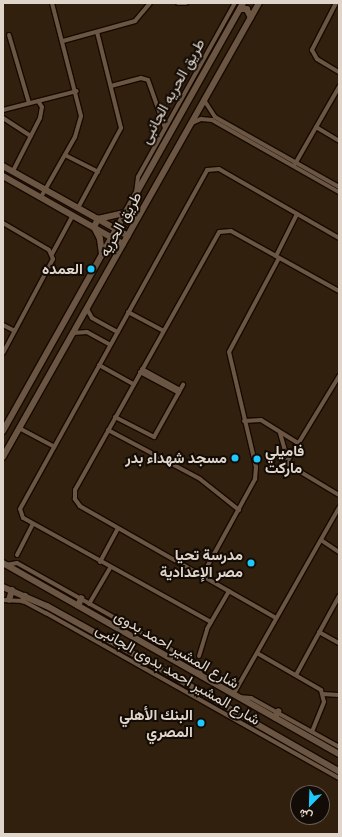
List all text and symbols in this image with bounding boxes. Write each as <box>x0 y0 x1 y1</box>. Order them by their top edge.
street label: طريق الحريه الجانبى <box>136 35 208 147</box>
street label: طريق الحريه <box>95 188 145 260</box>
place label: العمده <box>42 260 83 278</box>
marker: العمده <box>86 264 96 274</box>
place label: فاميلي ماركت <box>265 441 304 476</box>
place label: مسجد شهداء بدر <box>125 449 227 467</box>
marker: مسجد شهداء بدر <box>230 453 240 463</box>
marker: فاميلي ماركت <box>252 454 262 464</box>
place label: مدرسة تحيا مصر الإعدادية <box>160 545 243 580</box>
marker: مدرسة تحيا مصر الإعدادية <box>246 558 256 568</box>
street label: شارع المشير احمد بدوى <box>112 606 242 692</box>
street label: شارع المشير احمد بدوى الجانبى <box>93 620 263 728</box>
place label: البنك الأهلي المصري <box>119 705 193 740</box>
marker: البنك الأهلي المصري <box>196 718 206 728</box>
north arrow <box>290 785 330 825</box>
text: ش <box>297 807 314 824</box>

